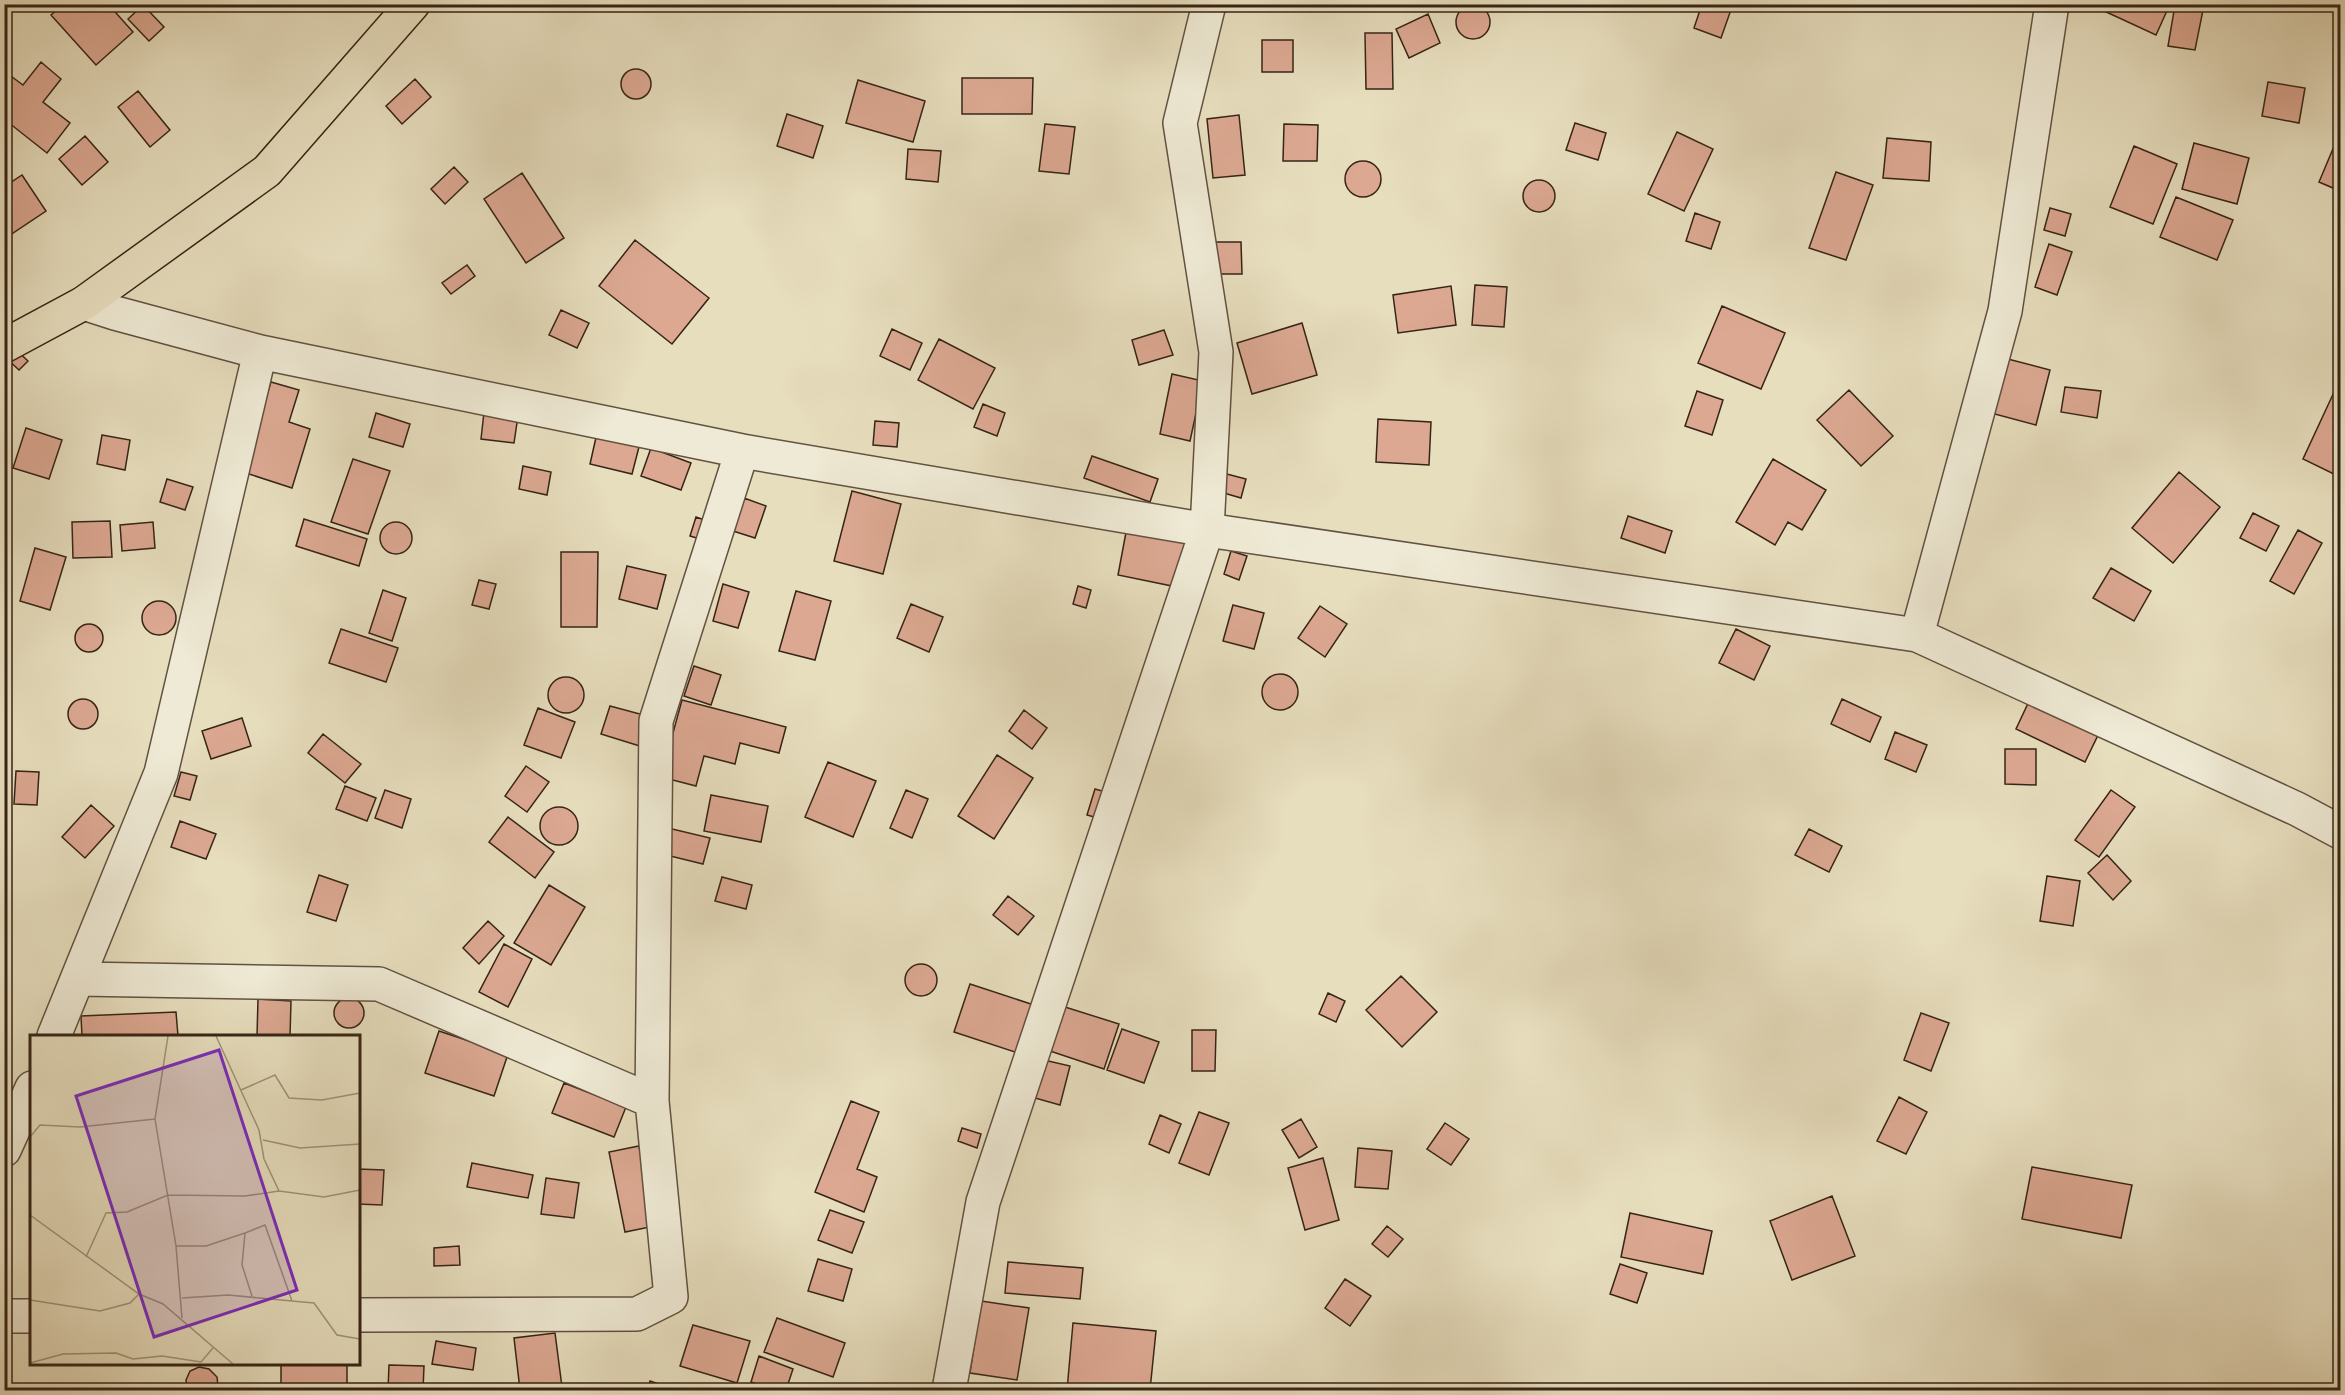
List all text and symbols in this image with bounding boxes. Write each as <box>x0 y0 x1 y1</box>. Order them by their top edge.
inset map <box>30 1035 360 1365</box>

